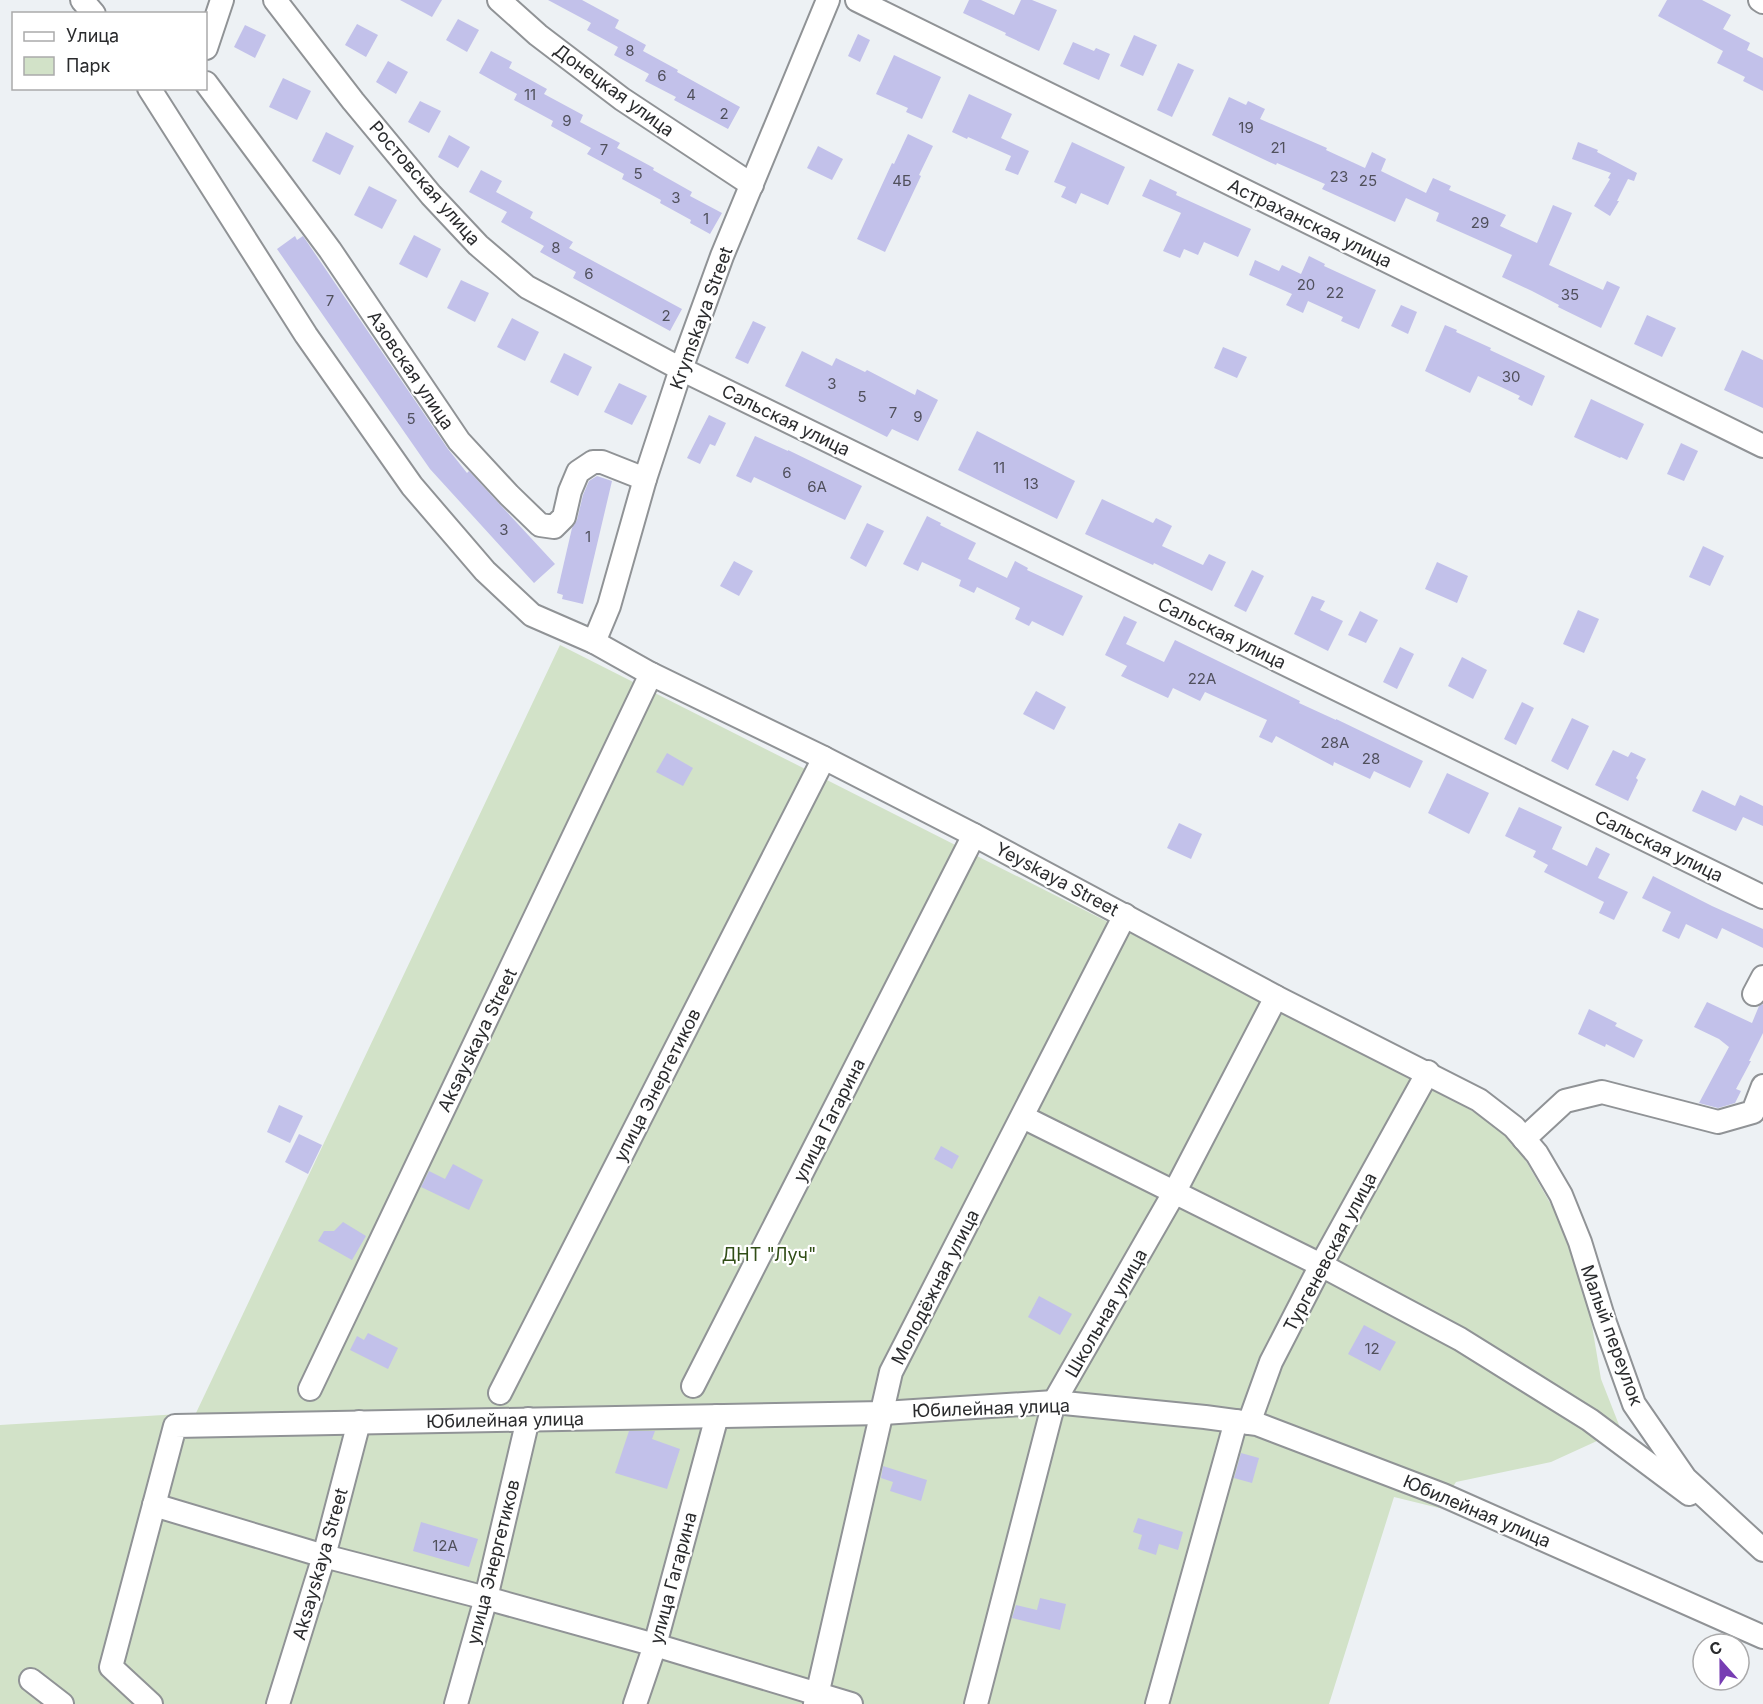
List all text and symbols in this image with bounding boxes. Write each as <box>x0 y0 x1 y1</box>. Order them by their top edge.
legend <box>12 12 207 90</box>
text: Улица <box>66 25 119 46</box>
street label: Донецкая улица <box>550 39 678 141</box>
house number: 8 <box>625 41 635 60</box>
text: Парк <box>66 55 111 76</box>
house number: 6 <box>657 66 667 85</box>
house number: 11 <box>524 85 536 104</box>
house number: 4 <box>686 85 696 104</box>
house number: 2 <box>719 104 729 123</box>
house number: 9 <box>562 111 572 130</box>
street label: Ростовская улица <box>365 117 485 249</box>
house number: 19 <box>1238 118 1254 137</box>
house number: 21 <box>1270 138 1286 157</box>
house number: 7 <box>600 140 608 159</box>
house number: 5 <box>633 164 643 183</box>
house number: 23 <box>1330 167 1348 186</box>
house number: 4Б <box>892 171 912 190</box>
house number: 25 <box>1359 171 1377 190</box>
street label: Астраханская улица <box>1225 174 1395 272</box>
house number: 3 <box>671 188 681 207</box>
house number: 1 <box>703 209 709 228</box>
house number: 29 <box>1471 213 1489 232</box>
house number: 8 <box>551 238 561 257</box>
street label: Krymskaya Street <box>665 244 737 392</box>
house number: 6 <box>584 264 594 283</box>
house number: 20 <box>1297 275 1315 294</box>
house number: 22 <box>1326 283 1344 302</box>
house number: 35 <box>1561 285 1579 304</box>
house number: 7 <box>326 291 334 310</box>
house number: 2 <box>661 306 671 325</box>
street label: Азовская улица <box>364 307 458 433</box>
house number: 30 <box>1502 367 1520 386</box>
house number: 3 <box>827 374 837 393</box>
street label: Сальская улица <box>718 380 854 460</box>
house number: 5 <box>857 387 867 406</box>
house number: 7 <box>889 403 897 422</box>
house number: 9 <box>913 407 923 426</box>
house number: 5 <box>406 409 416 428</box>
house number: 11 <box>993 458 1005 477</box>
house number: 6 <box>782 463 792 482</box>
house number: 13 <box>1023 474 1039 493</box>
house number: 6А <box>807 477 827 496</box>
house number: 3 <box>499 520 509 539</box>
house number: 1 <box>585 527 591 546</box>
street label: Сальская улица <box>1154 593 1290 673</box>
house number: 22А <box>1188 669 1216 688</box>
house number: 28А <box>1321 733 1349 752</box>
house number: 28 <box>1362 749 1380 768</box>
street label: Сальская улица <box>1591 806 1727 886</box>
street label: Yeyskaya Street <box>992 838 1122 920</box>
street label: Aksayskaya Street <box>433 965 521 1115</box>
street label: улица Энергетиков <box>609 1005 705 1165</box>
street label: улица Гагарина <box>789 1055 869 1185</box>
street label: Тургеневская улица <box>1279 1169 1381 1335</box>
street label: Молодёжная улица <box>887 1206 983 1368</box>
park label: ДНТ "Луч" <box>722 1244 816 1265</box>
street label: Школьная улица <box>1061 1245 1151 1381</box>
street label: Малый переулок <box>1577 1262 1647 1408</box>
house number: 12 <box>1364 1339 1380 1358</box>
street label: Юбилейная улица <box>912 1395 1070 1421</box>
street label: Юбилейная улица <box>426 1408 584 1432</box>
street label: Юбилейная улица <box>1400 1470 1554 1552</box>
street label: улица Энергетиков <box>462 1477 524 1647</box>
street label: Aksayskaya Street <box>288 1486 352 1642</box>
street label: улица Гагарина <box>645 1510 701 1646</box>
house number: 12А <box>432 1536 458 1555</box>
north arrow <box>1691 1632 1751 1692</box>
text: С <box>1707 1636 1725 1659</box>

